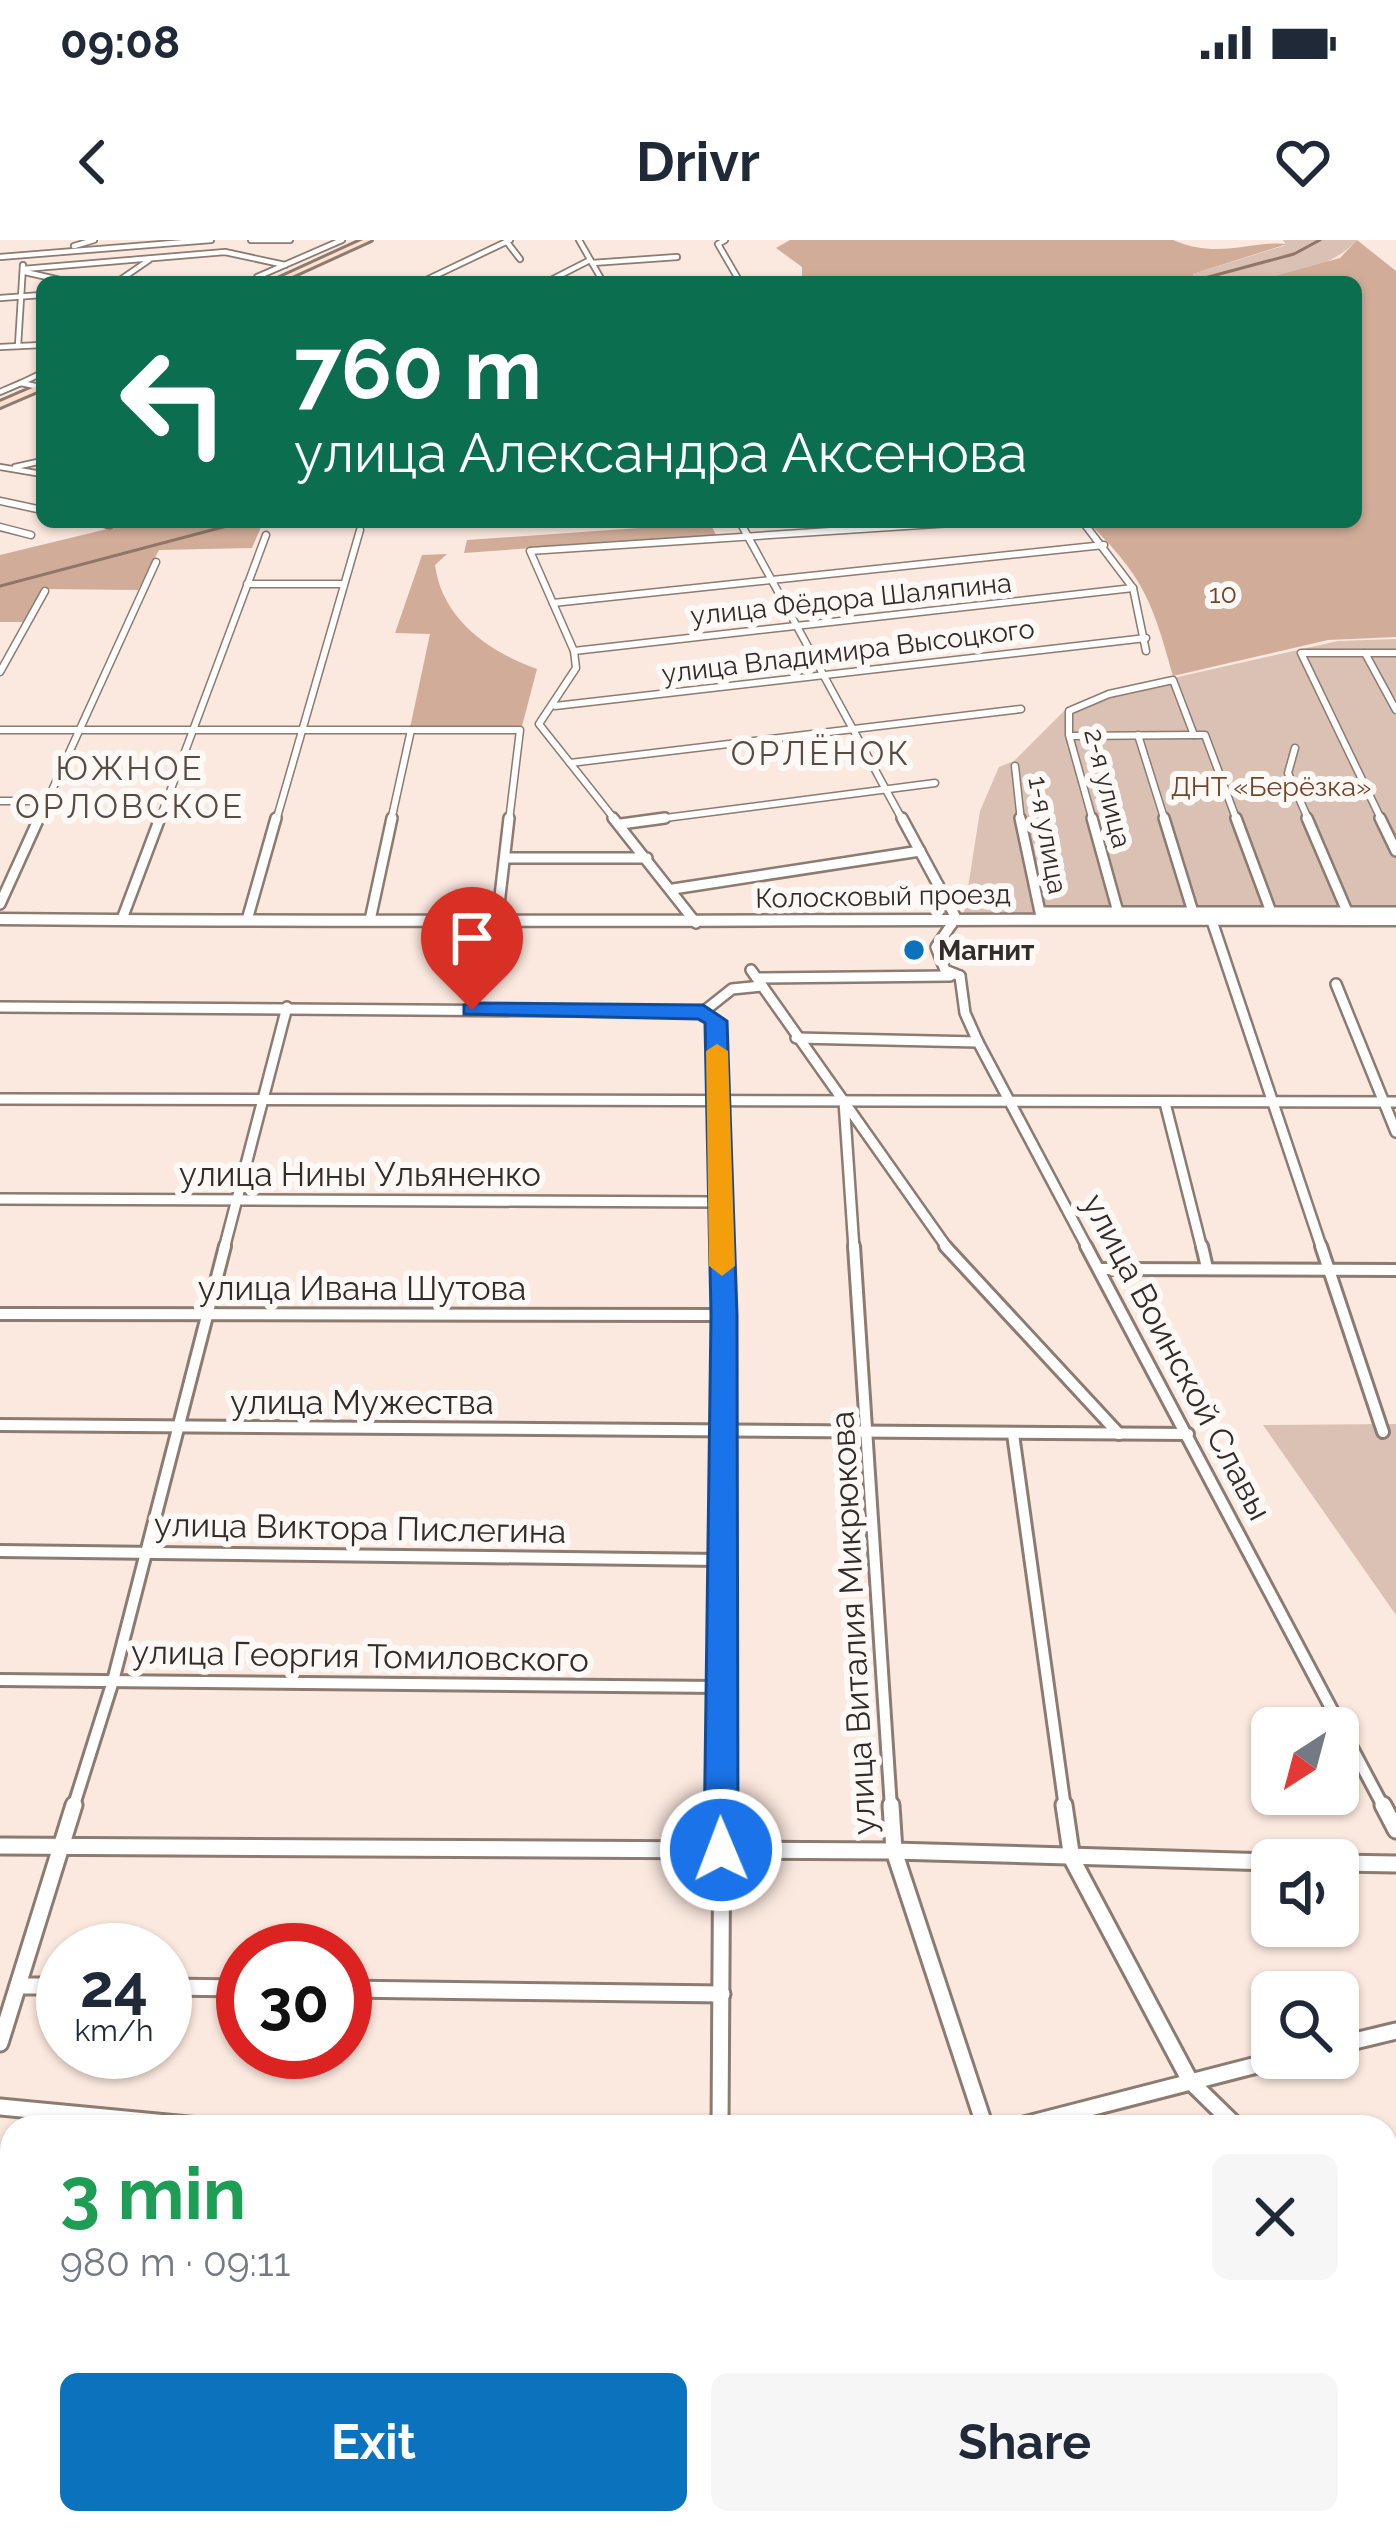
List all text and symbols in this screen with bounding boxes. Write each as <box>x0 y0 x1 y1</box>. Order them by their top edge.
text: 09:08 <box>60 16 180 69</box>
icon: back <box>60 129 126 195</box>
icon: heart <box>1270 129 1336 195</box>
text: Drivr <box>636 130 760 194</box>
text: 760 m <box>294 320 542 419</box>
icon: left <box>96 324 252 480</box>
text: улица Александра Аксенова <box>294 421 1027 485</box>
street label: улица Фёдора Шаляпина <box>689 567 1013 631</box>
park label: 10 <box>1209 578 1237 609</box>
street label: улица Владимира Высоцкого <box>660 613 1036 689</box>
street label: 2-я улица <box>1078 725 1138 851</box>
district label: ОРЛЁНОК <box>731 734 911 773</box>
district label: ЮЖНОЕ ОРЛОВСКОЕ <box>15 749 245 826</box>
park label: ДНТ «Берёзка» <box>1171 771 1371 802</box>
street label: 1-я улица <box>1022 774 1074 896</box>
street label: Колосковый проезд <box>755 878 1011 914</box>
pin <box>421 887 523 1010</box>
icon: arrive <box>439 905 505 971</box>
place label: Магнит <box>938 935 1035 966</box>
marker: Магнит <box>901 937 927 963</box>
street label: улица Нины Ульяненко <box>179 1155 541 1194</box>
street label: улица Воинской Славы <box>1074 1187 1280 1527</box>
street label: улица Ивана Шутова <box>198 1269 526 1308</box>
street label: улица Мужества <box>230 1383 494 1422</box>
street label: улица Виталия Микрюкова <box>822 1410 884 1836</box>
street label: улица Виктора Пислегина <box>154 1505 566 1551</box>
street label: улица Георгия Томиловского <box>131 1633 589 1679</box>
north arrow <box>1251 1707 1359 1815</box>
map controls <box>1251 1707 1359 2079</box>
position arrow <box>658 1787 784 1913</box>
button: sound <box>1251 1839 1359 1947</box>
speed limit sign: 30 <box>216 1923 372 2079</box>
text: 24 <box>80 1951 148 2021</box>
button: search <box>1251 1971 1359 2079</box>
text: km/h <box>74 2013 154 2048</box>
text: 3 min <box>60 2151 246 2236</box>
button: close <box>1212 2154 1338 2280</box>
text: 980 m · 09:11 <box>60 2239 290 2285</box>
button: Exit <box>60 2373 687 2511</box>
button: Share <box>711 2373 1338 2511</box>

